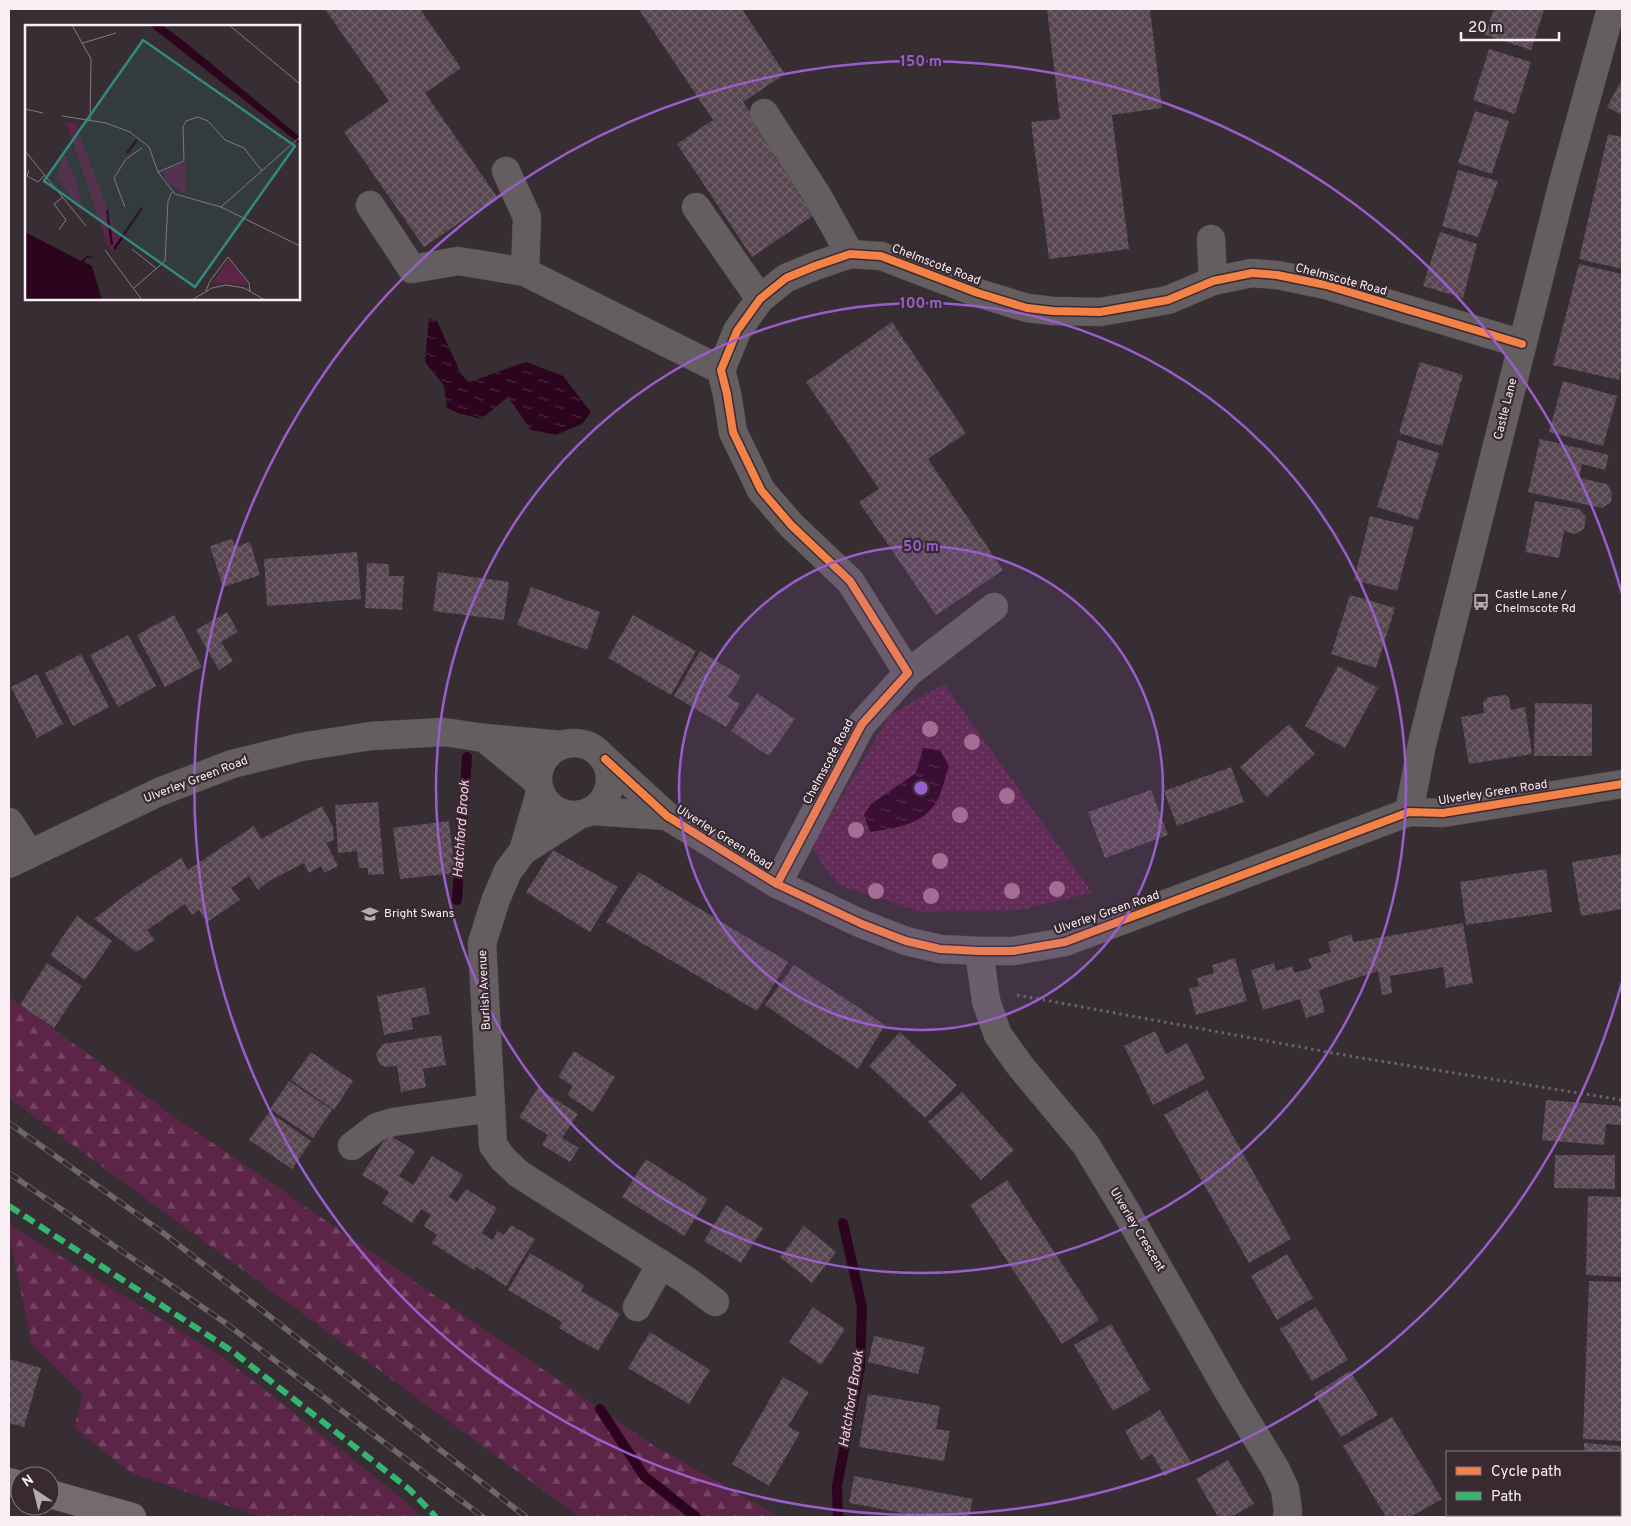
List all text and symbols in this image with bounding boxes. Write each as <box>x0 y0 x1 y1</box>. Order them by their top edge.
scale bar <box>1461 10 1558 42</box>
text: 20 m <box>1468 19 1503 38</box>
inset map <box>25 25 300 300</box>
text: 150 m <box>900 53 942 72</box>
street label: Chelmscote Road <box>889 241 983 289</box>
street label: Chelmscote Road <box>1293 260 1389 300</box>
text: 100 m <box>900 295 942 314</box>
street label: Castle Lane <box>1491 377 1521 441</box>
text: 50 m <box>903 538 939 557</box>
place label: Castle Lane / Chelmscote Rd <box>1495 587 1576 617</box>
bus stop icon: Castle Lane / Chelmscote Rd <box>1471 592 1491 612</box>
street label: Chelmscote Road <box>800 717 858 807</box>
street label: Ulverley Green Road <box>142 753 250 807</box>
street label: Ulverley Green Road <box>1437 776 1549 810</box>
water label: Hatchford Brook <box>450 779 474 878</box>
centre of rings <box>912 779 930 797</box>
street label: Ulverley Green Road <box>673 802 775 874</box>
street label: Ulverley Green Road <box>1052 887 1162 939</box>
school or university icon: Bright Swans <box>360 904 380 924</box>
place label: Bright Swans <box>384 906 454 922</box>
street label: Burlish Avenue <box>475 949 495 1031</box>
street label: Ulverley Crescent <box>1106 1185 1168 1275</box>
water label: Hatchford Brook <box>836 1348 868 1449</box>
legend <box>1446 1451 1621 1516</box>
text: Cycle path <box>1491 1463 1562 1482</box>
north arrow <box>10 1466 60 1516</box>
text: N <box>19 1472 37 1491</box>
text: Path <box>1491 1488 1522 1507</box>

